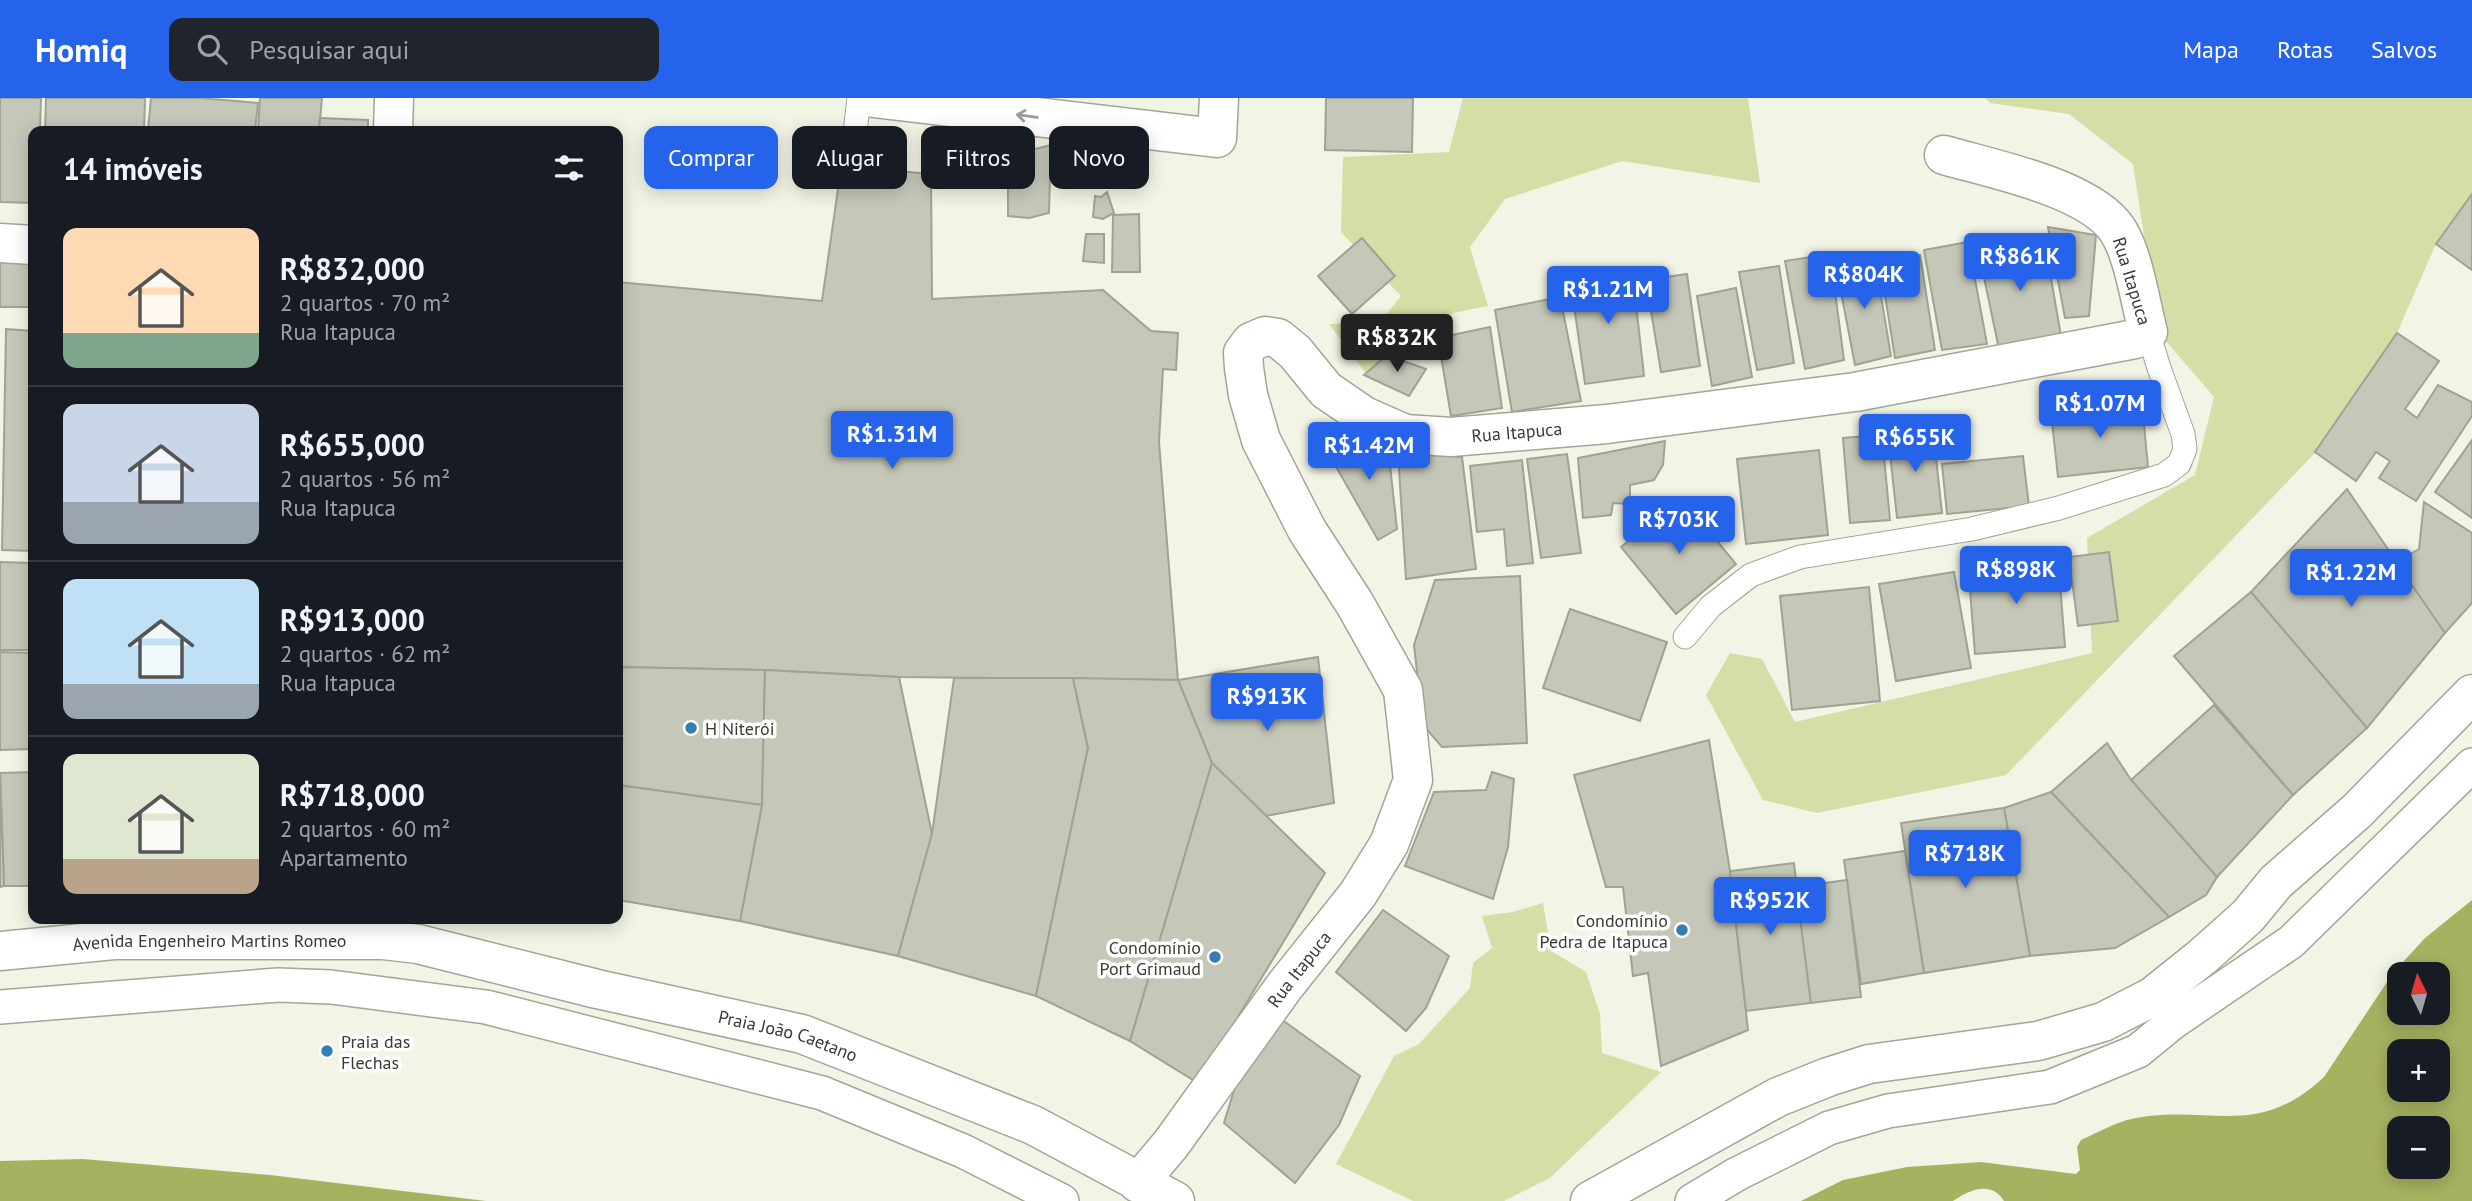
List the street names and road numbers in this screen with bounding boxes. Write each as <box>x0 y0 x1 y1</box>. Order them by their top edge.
street label: Rua Itapuca <box>2108 234 2156 328</box>
street label: Rua Itapuca <box>1471 416 1563 447</box>
street label: Rua Itapuca <box>1262 926 1336 1012</box>
street label: Avenida Engenheiro Martins Romeo <box>72 928 347 955</box>
street label: Praia João Caetano <box>716 1004 861 1066</box>

